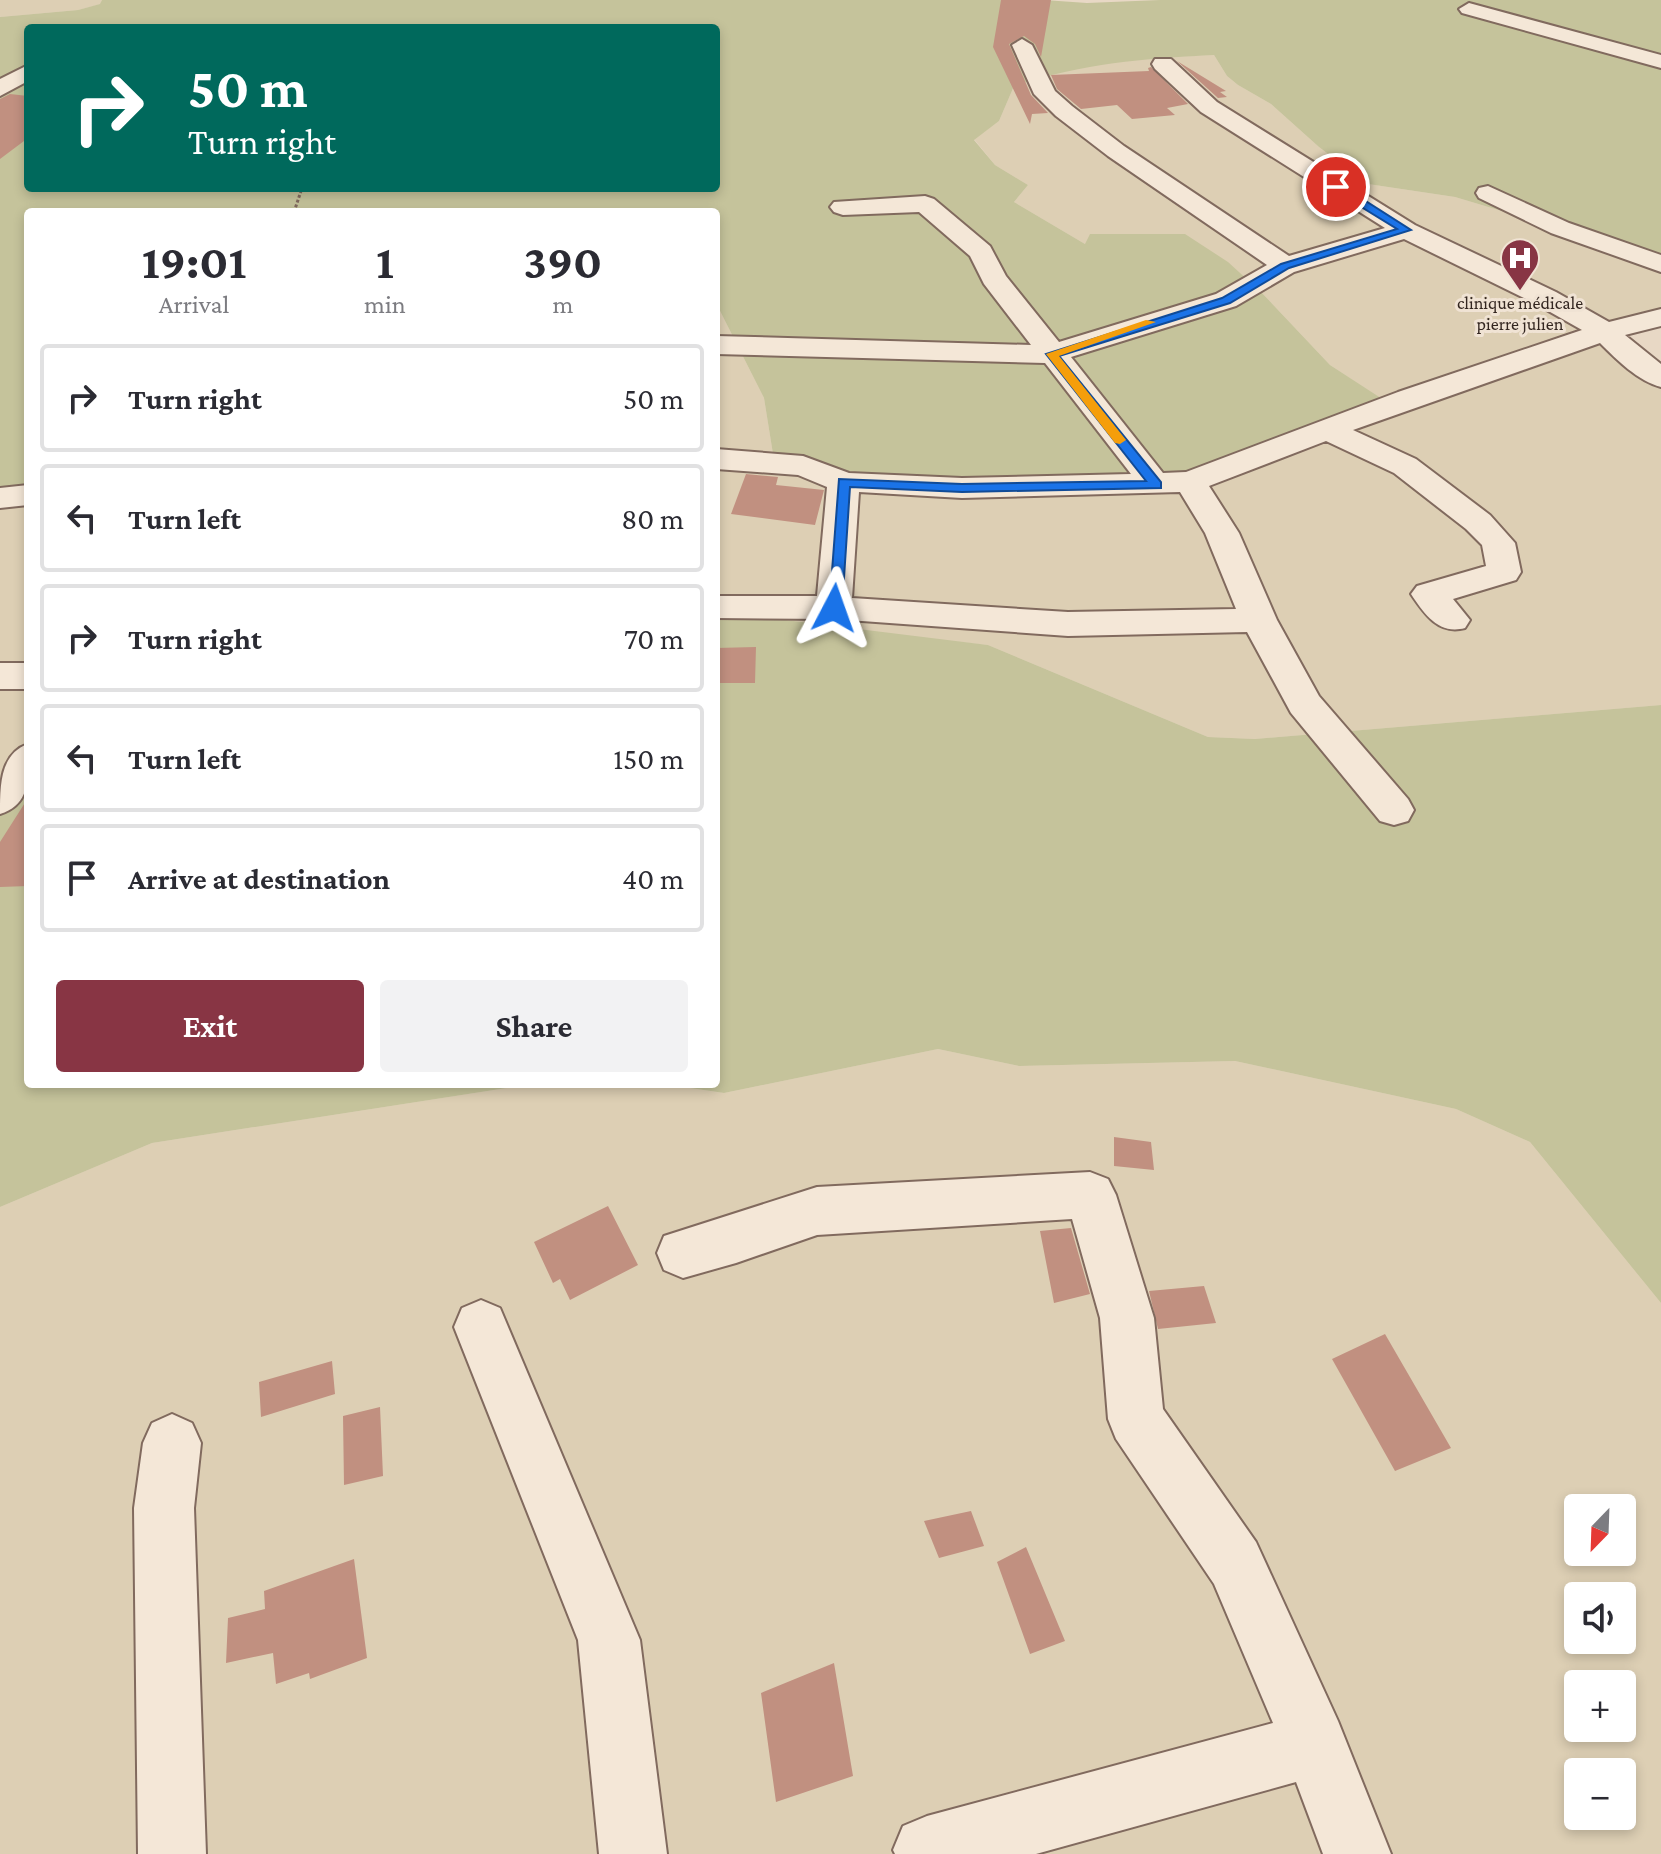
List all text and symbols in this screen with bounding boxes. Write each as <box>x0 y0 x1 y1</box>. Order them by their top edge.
icon: right <box>56 56 160 160</box>
text: 50 m <box>188 57 308 119</box>
text: Turn right <box>188 122 336 162</box>
pin <box>1302 153 1370 221</box>
icon: arrive <box>1314 165 1358 209</box>
text: 19:01 <box>142 235 246 288</box>
text: 1 <box>376 235 394 288</box>
text: 390 <box>523 235 602 288</box>
hospital icon: clinique médicale pierre julien <box>1499 237 1541 292</box>
text: Arrival <box>159 290 229 319</box>
text: min <box>364 290 406 319</box>
text: m <box>552 290 573 319</box>
place label: clinique médicale pierre julien <box>1457 293 1583 335</box>
icon: right <box>60 376 104 420</box>
text: Turn right <box>128 382 262 415</box>
text: 50 m <box>623 382 684 415</box>
icon: left <box>60 496 104 540</box>
text: Turn left <box>128 502 241 535</box>
text: 80 m <box>621 502 684 535</box>
position arrow <box>792 566 876 650</box>
icon: right <box>60 616 104 660</box>
text: Turn right <box>128 622 262 655</box>
text: 70 m <box>624 622 684 655</box>
icon: left <box>60 736 104 780</box>
text: Turn left <box>128 742 241 775</box>
text: 150 m <box>613 742 684 775</box>
icon: arrive <box>60 856 104 900</box>
text: Arrive at destination <box>128 862 390 895</box>
text: 40 m <box>622 862 684 895</box>
button: Exit <box>56 980 364 1072</box>
button: Share <box>380 980 688 1072</box>
north arrow <box>1564 1494 1636 1566</box>
map controls <box>1564 1494 1636 1830</box>
button: sound <box>1564 1582 1636 1654</box>
button: + <box>1564 1670 1636 1742</box>
button: − <box>1564 1758 1636 1830</box>

